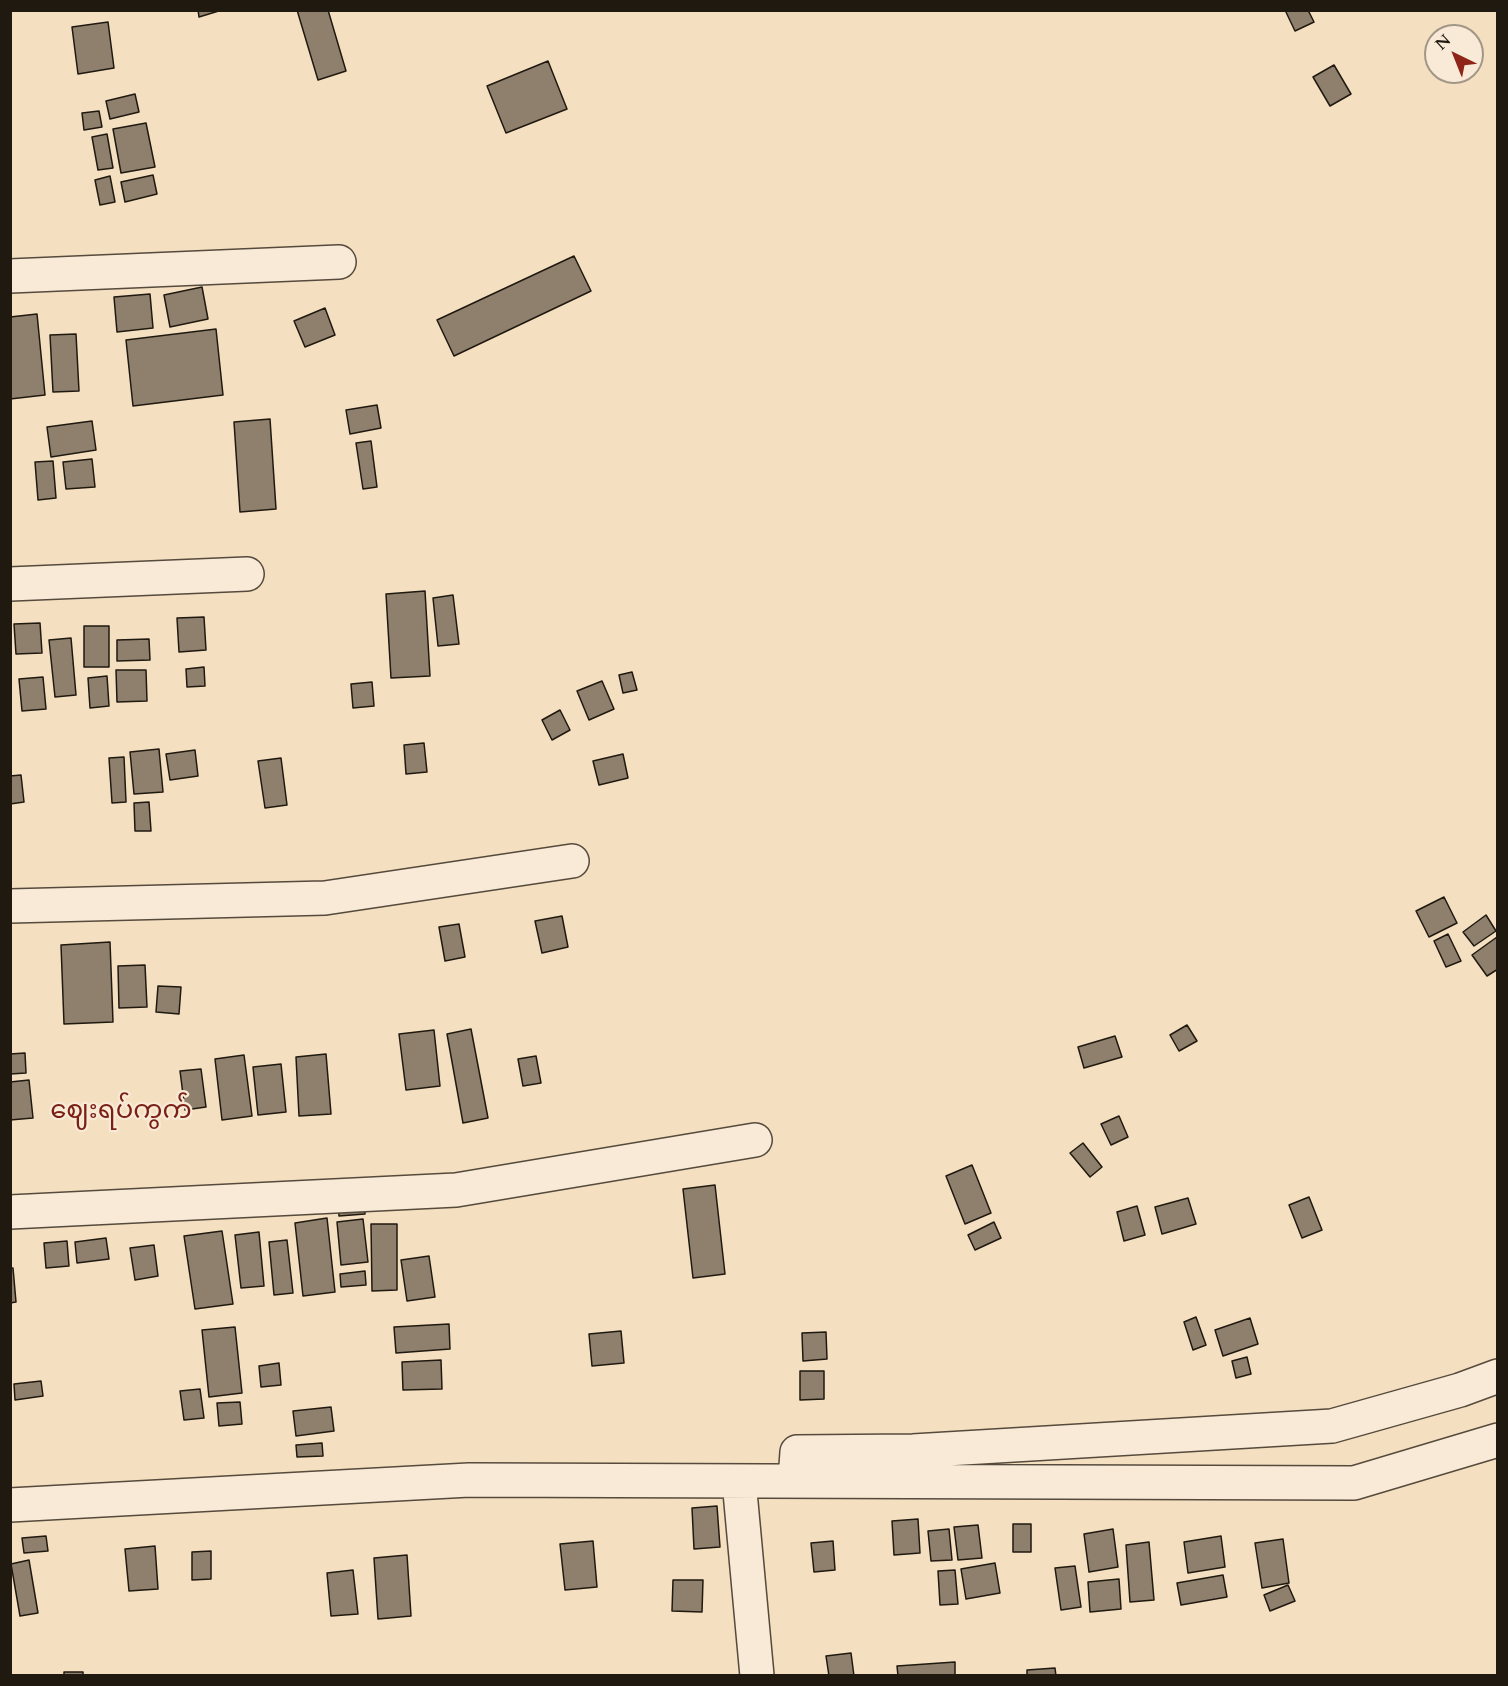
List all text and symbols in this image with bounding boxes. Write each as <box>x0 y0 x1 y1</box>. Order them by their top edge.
north arrow <box>1424 24 1484 84</box>
text: N <box>1431 30 1456 55</box>
district label: ဈေးရပ်ကွက် <box>50 1096 192 1128</box>

